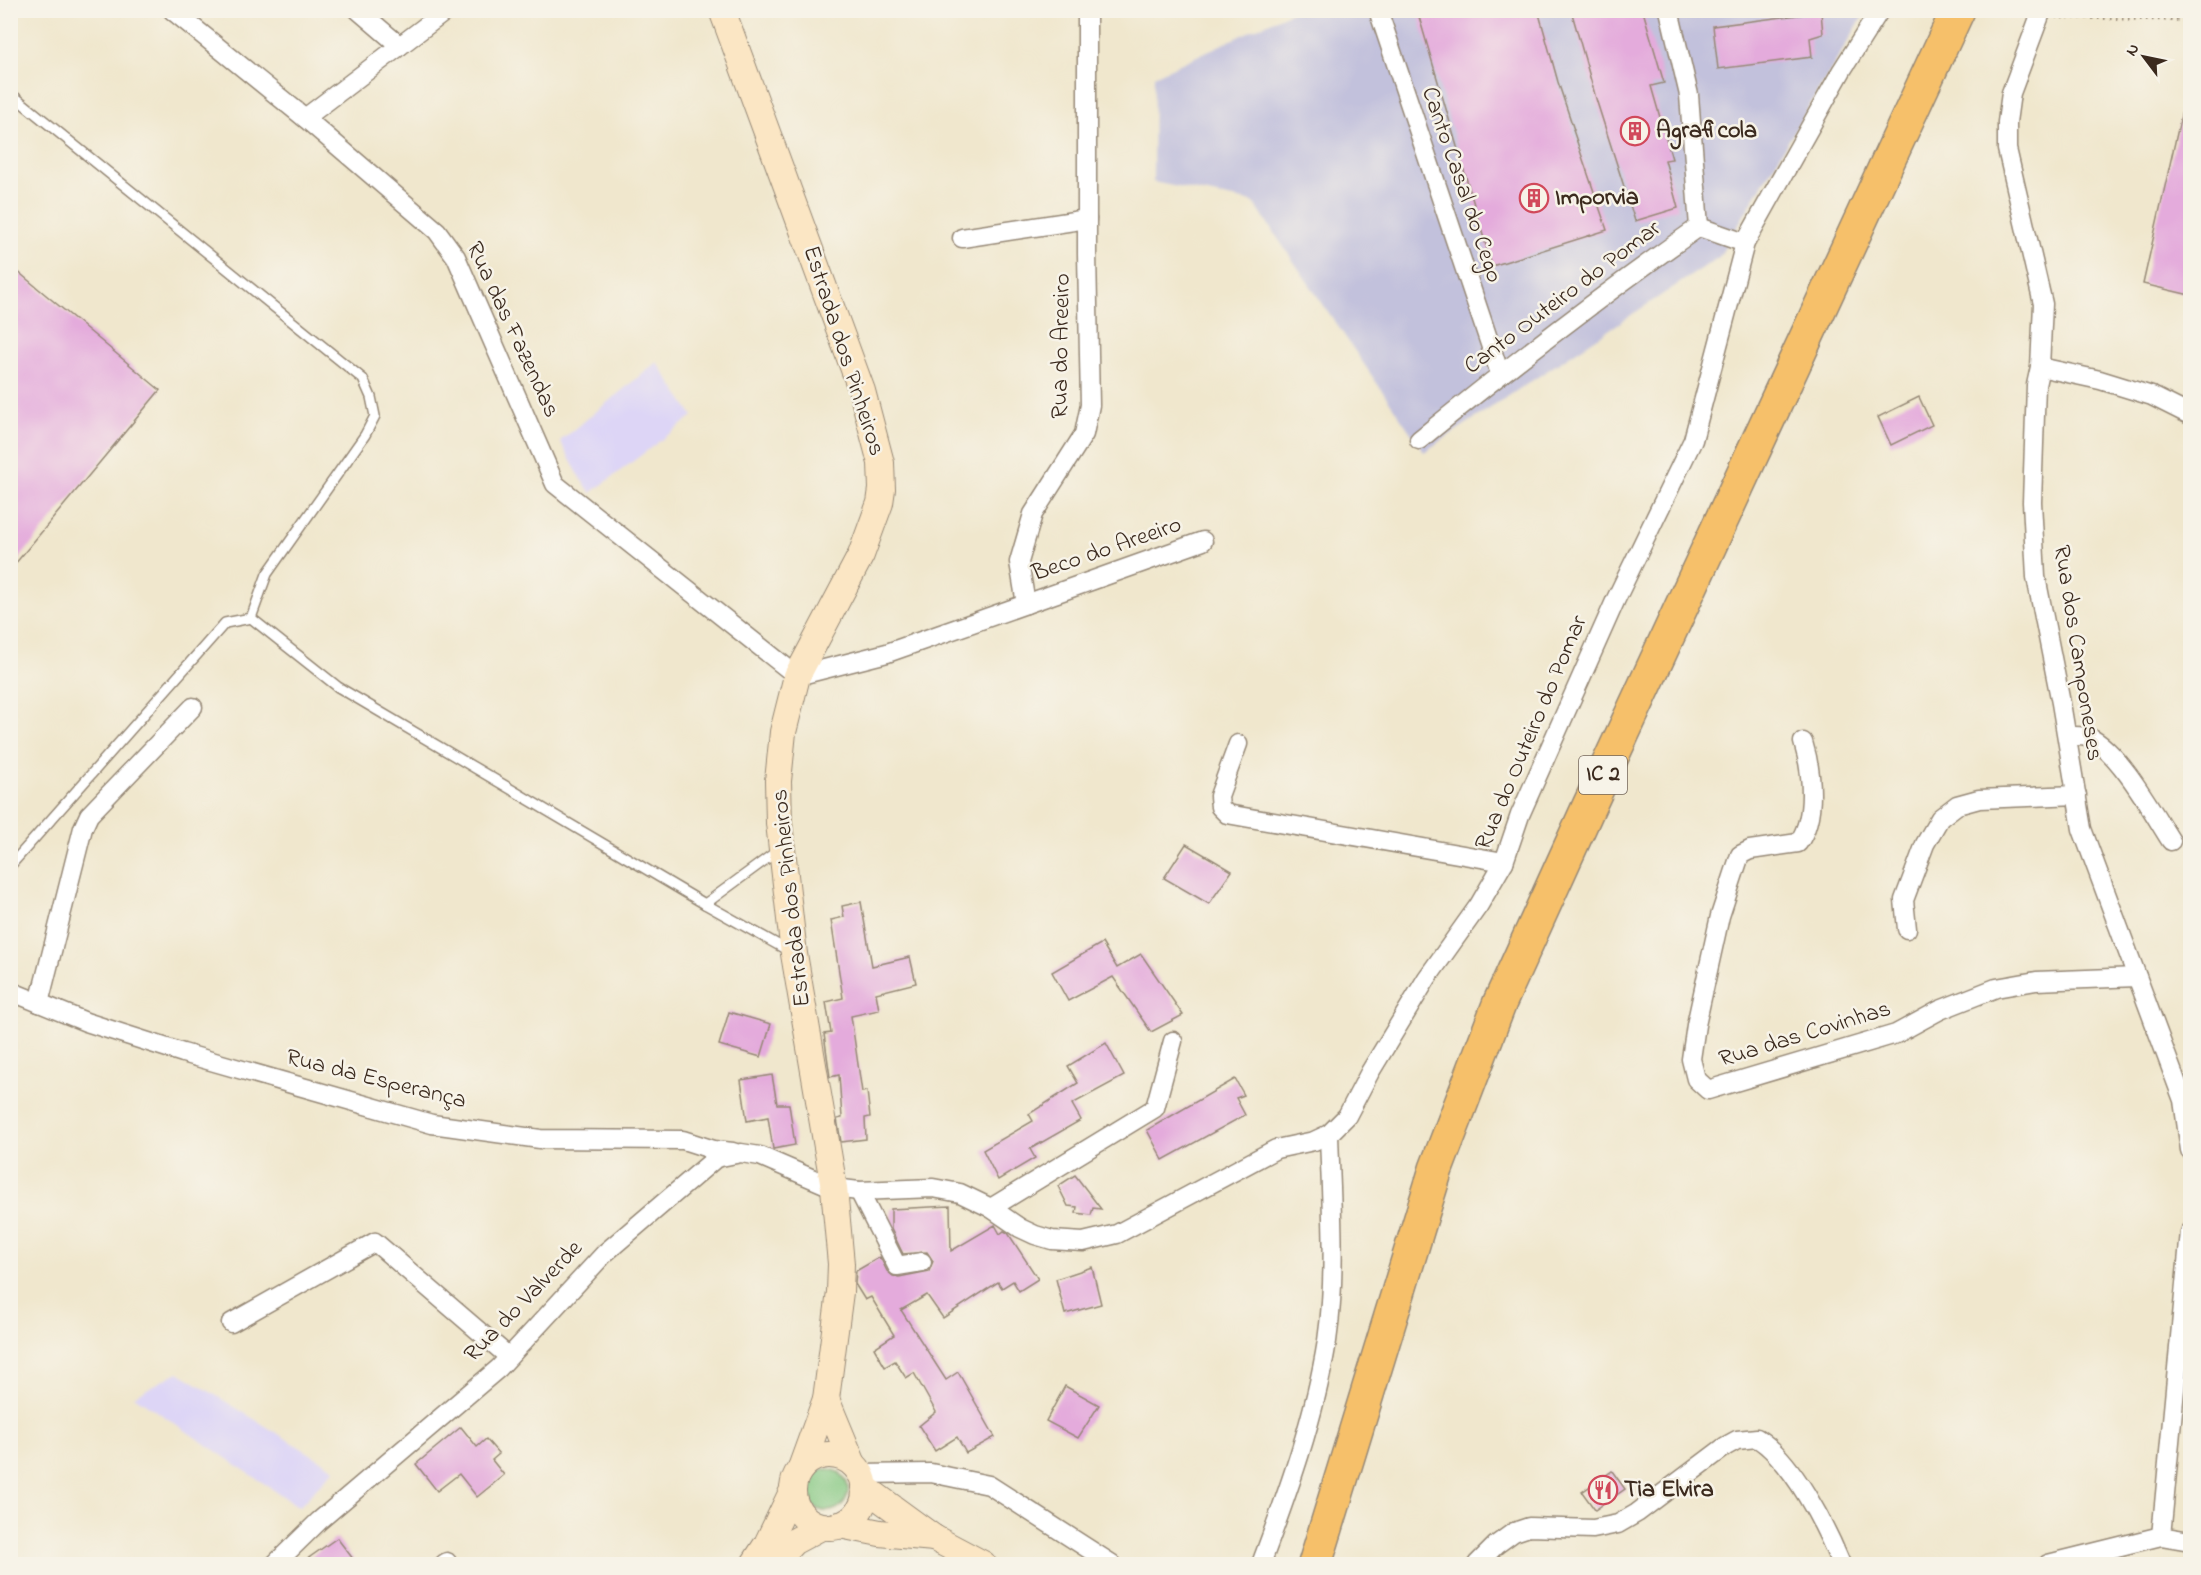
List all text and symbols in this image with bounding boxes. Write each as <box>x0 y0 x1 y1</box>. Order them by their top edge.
north arrow <box>2114 27 2174 87</box>
text: N <box>2120 39 2146 61</box>
street label: Canto Casal do Cego <box>1411 82 1511 288</box>
place label: Agraficola <box>1656 114 1757 150</box>
building icon: Agraficola <box>1619 115 1651 147</box>
place label: Imporvia <box>1555 181 1639 216</box>
building icon: Imporvia <box>1518 182 1550 214</box>
street label: Canto Outeiro do Pomar <box>1457 212 1669 384</box>
street label: Rua das Fazendas <box>456 236 568 424</box>
street label: Estrada dos Pinheiros <box>793 241 893 461</box>
street label: Rua do Areeiro <box>1043 273 1081 419</box>
street label: Beco do Areeiro <box>1027 508 1186 592</box>
street label: Rua dos Camponeses <box>2043 543 2111 763</box>
street label: Rua do Outeiro do Pomar <box>1467 610 1598 856</box>
road number: IC 2 <box>1579 756 1627 794</box>
street label: Estrada dos Pinheiros <box>763 787 821 1009</box>
street label: Rua das Covinhas <box>1715 992 1895 1078</box>
street label: Rua da Esperança <box>282 1041 470 1119</box>
street label: Rua do Valverde <box>456 1233 592 1371</box>
place label: Tia Elvira <box>1624 1473 1714 1508</box>
restaurant icon: Tia Elvira <box>1587 1474 1619 1506</box>

